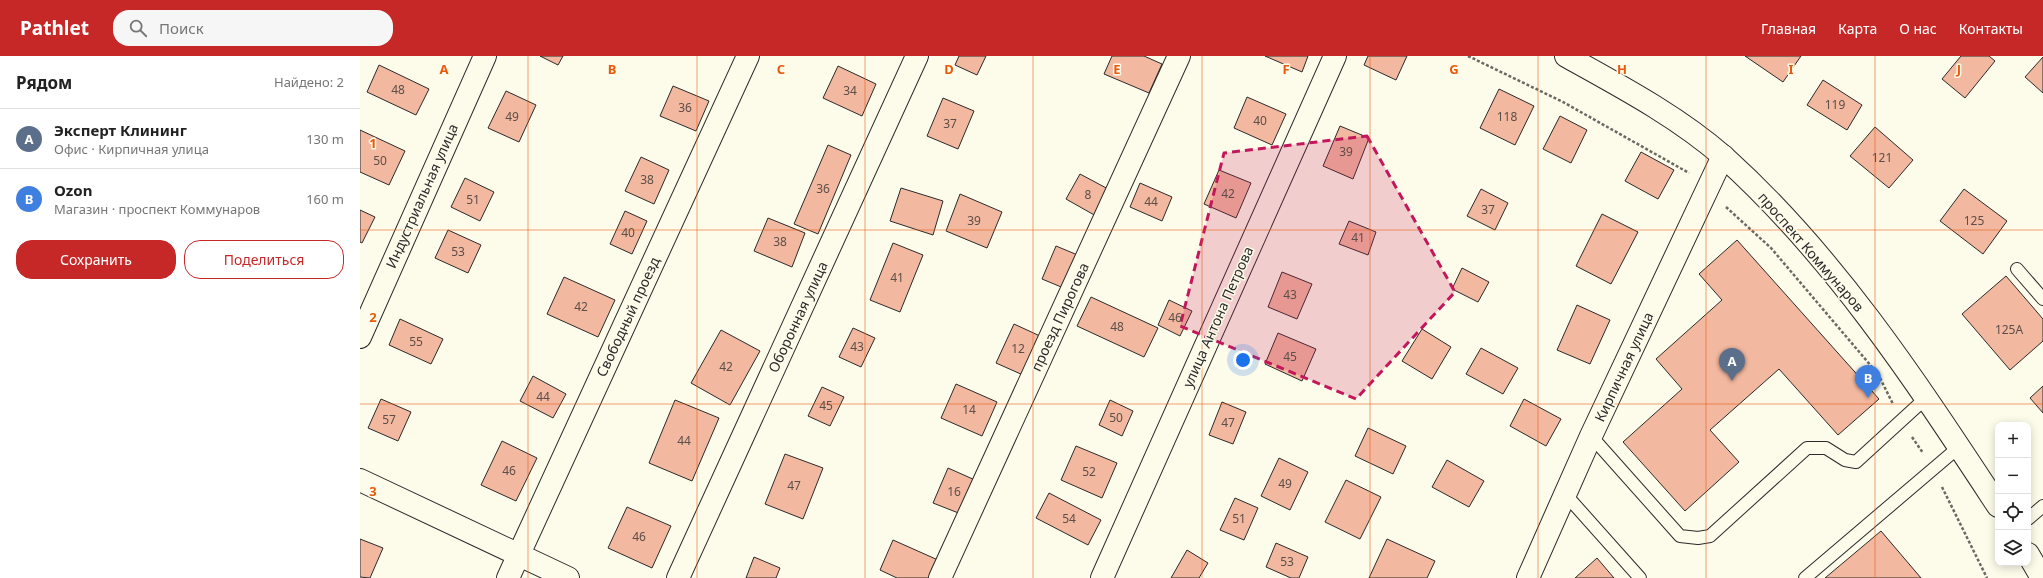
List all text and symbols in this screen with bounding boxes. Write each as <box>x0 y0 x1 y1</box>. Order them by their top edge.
search box <box>113 10 393 46</box>
text: Pathlet <box>20 15 89 41</box>
icon: search <box>127 17 149 39</box>
text: Поиск <box>159 18 204 38</box>
text: Главная <box>1761 19 1816 38</box>
text: Карта <box>1838 19 1877 38</box>
text: О нас <box>1899 19 1937 38</box>
text: Контакты <box>1959 19 2023 38</box>
text: A <box>440 60 449 78</box>
text: B <box>608 60 616 78</box>
text: C <box>777 60 785 78</box>
text: D <box>944 60 954 78</box>
text: E <box>1113 60 1121 78</box>
text: F <box>1282 60 1290 78</box>
text: G <box>1449 60 1459 78</box>
text: H <box>1617 60 1627 78</box>
text: I <box>1788 60 1794 78</box>
text: J <box>1956 60 1961 78</box>
text: Рядом <box>16 71 72 94</box>
text: Найдено: 2 <box>274 73 344 91</box>
house number: 48 <box>391 81 405 98</box>
house number: 34 <box>843 82 857 99</box>
house number: 119 <box>1825 96 1845 113</box>
house number: 36 <box>678 99 692 116</box>
house number: 49 <box>505 108 519 125</box>
house number: 118 <box>1497 108 1517 125</box>
house number: 40 <box>1253 112 1267 129</box>
house number: 37 <box>943 115 957 132</box>
text: Эксперт Клининг <box>54 120 187 140</box>
street label: Индустриальная улица <box>381 120 462 271</box>
text: A <box>25 130 34 148</box>
text: 130 m <box>306 130 344 148</box>
text: 1 <box>369 134 377 152</box>
text: Офис · Кирпичная улица <box>54 140 209 158</box>
house number: 39 <box>1339 143 1353 160</box>
house number: 121 <box>1872 149 1892 166</box>
house number: 50 <box>373 152 387 169</box>
house number: 38 <box>640 171 654 188</box>
text: Ozon <box>54 180 92 200</box>
house number: 36 <box>816 180 830 197</box>
house number: 42 <box>1221 185 1235 202</box>
house number: 8 <box>1085 186 1092 203</box>
street label: проспект Коммунаров <box>1754 188 1869 316</box>
text: B <box>25 190 33 208</box>
text: 160 m <box>306 190 344 208</box>
house number: 51 <box>466 191 480 208</box>
house number: 44 <box>1144 193 1158 210</box>
text: Магазин · проспект Коммунаров <box>54 200 260 218</box>
house number: 37 <box>1481 201 1495 218</box>
house number: 39 <box>967 212 981 229</box>
house number: 125 <box>1964 212 1984 229</box>
house number: 40 <box>621 224 635 241</box>
house number: 41 <box>1351 229 1365 246</box>
house number: 38 <box>773 233 787 250</box>
button: Сохранить <box>16 240 176 279</box>
button: Поделиться <box>184 240 344 279</box>
house number: 53 <box>451 243 465 260</box>
street label: улица Антона Петрова <box>1178 243 1257 390</box>
street label: Свободный проезд <box>591 253 664 380</box>
street label: Оборонная улица <box>763 258 832 375</box>
street label: проезд Пирогова <box>1026 259 1093 374</box>
house number: 41 <box>890 269 904 286</box>
house number: 43 <box>1283 286 1297 303</box>
house number: 42 <box>574 298 588 315</box>
text: 2 <box>369 308 377 326</box>
house number: 46 <box>1168 309 1182 326</box>
street label: Кирпичная улица <box>1590 309 1657 425</box>
house number: 48 <box>1110 318 1124 335</box>
house number: 125А <box>1995 321 2023 338</box>
house number: 55 <box>409 333 423 350</box>
house number: 43 <box>850 338 864 355</box>
house number: 12 <box>1011 340 1025 357</box>
house number: 45 <box>1283 348 1297 365</box>
pin: A <box>1719 348 1745 381</box>
your location <box>1233 350 1253 370</box>
house number: 42 <box>719 358 733 375</box>
pin: B <box>1855 365 1881 398</box>
house number: 44 <box>536 388 550 405</box>
house number: 45 <box>819 397 833 414</box>
house number: 14 <box>962 401 976 418</box>
house number: 50 <box>1109 409 1123 426</box>
house number: 57 <box>382 411 396 428</box>
house number: 47 <box>1221 414 1235 431</box>
map controls <box>1995 422 2031 566</box>
button: + <box>1995 422 2031 458</box>
house number: 44 <box>677 432 691 449</box>
button: − <box>1995 458 2031 494</box>
house number: 46 <box>502 462 516 479</box>
house number: 52 <box>1082 463 1096 480</box>
house number: 49 <box>1278 475 1292 492</box>
house number: 47 <box>787 477 801 494</box>
text: 3 <box>369 482 377 500</box>
house number: 16 <box>947 483 961 500</box>
button: locate <box>1995 494 2031 530</box>
house number: 54 <box>1062 510 1076 527</box>
house number: 51 <box>1232 510 1246 527</box>
house number: 46 <box>632 528 646 545</box>
button: layers <box>1995 530 2031 566</box>
house number: 53 <box>1280 553 1294 570</box>

